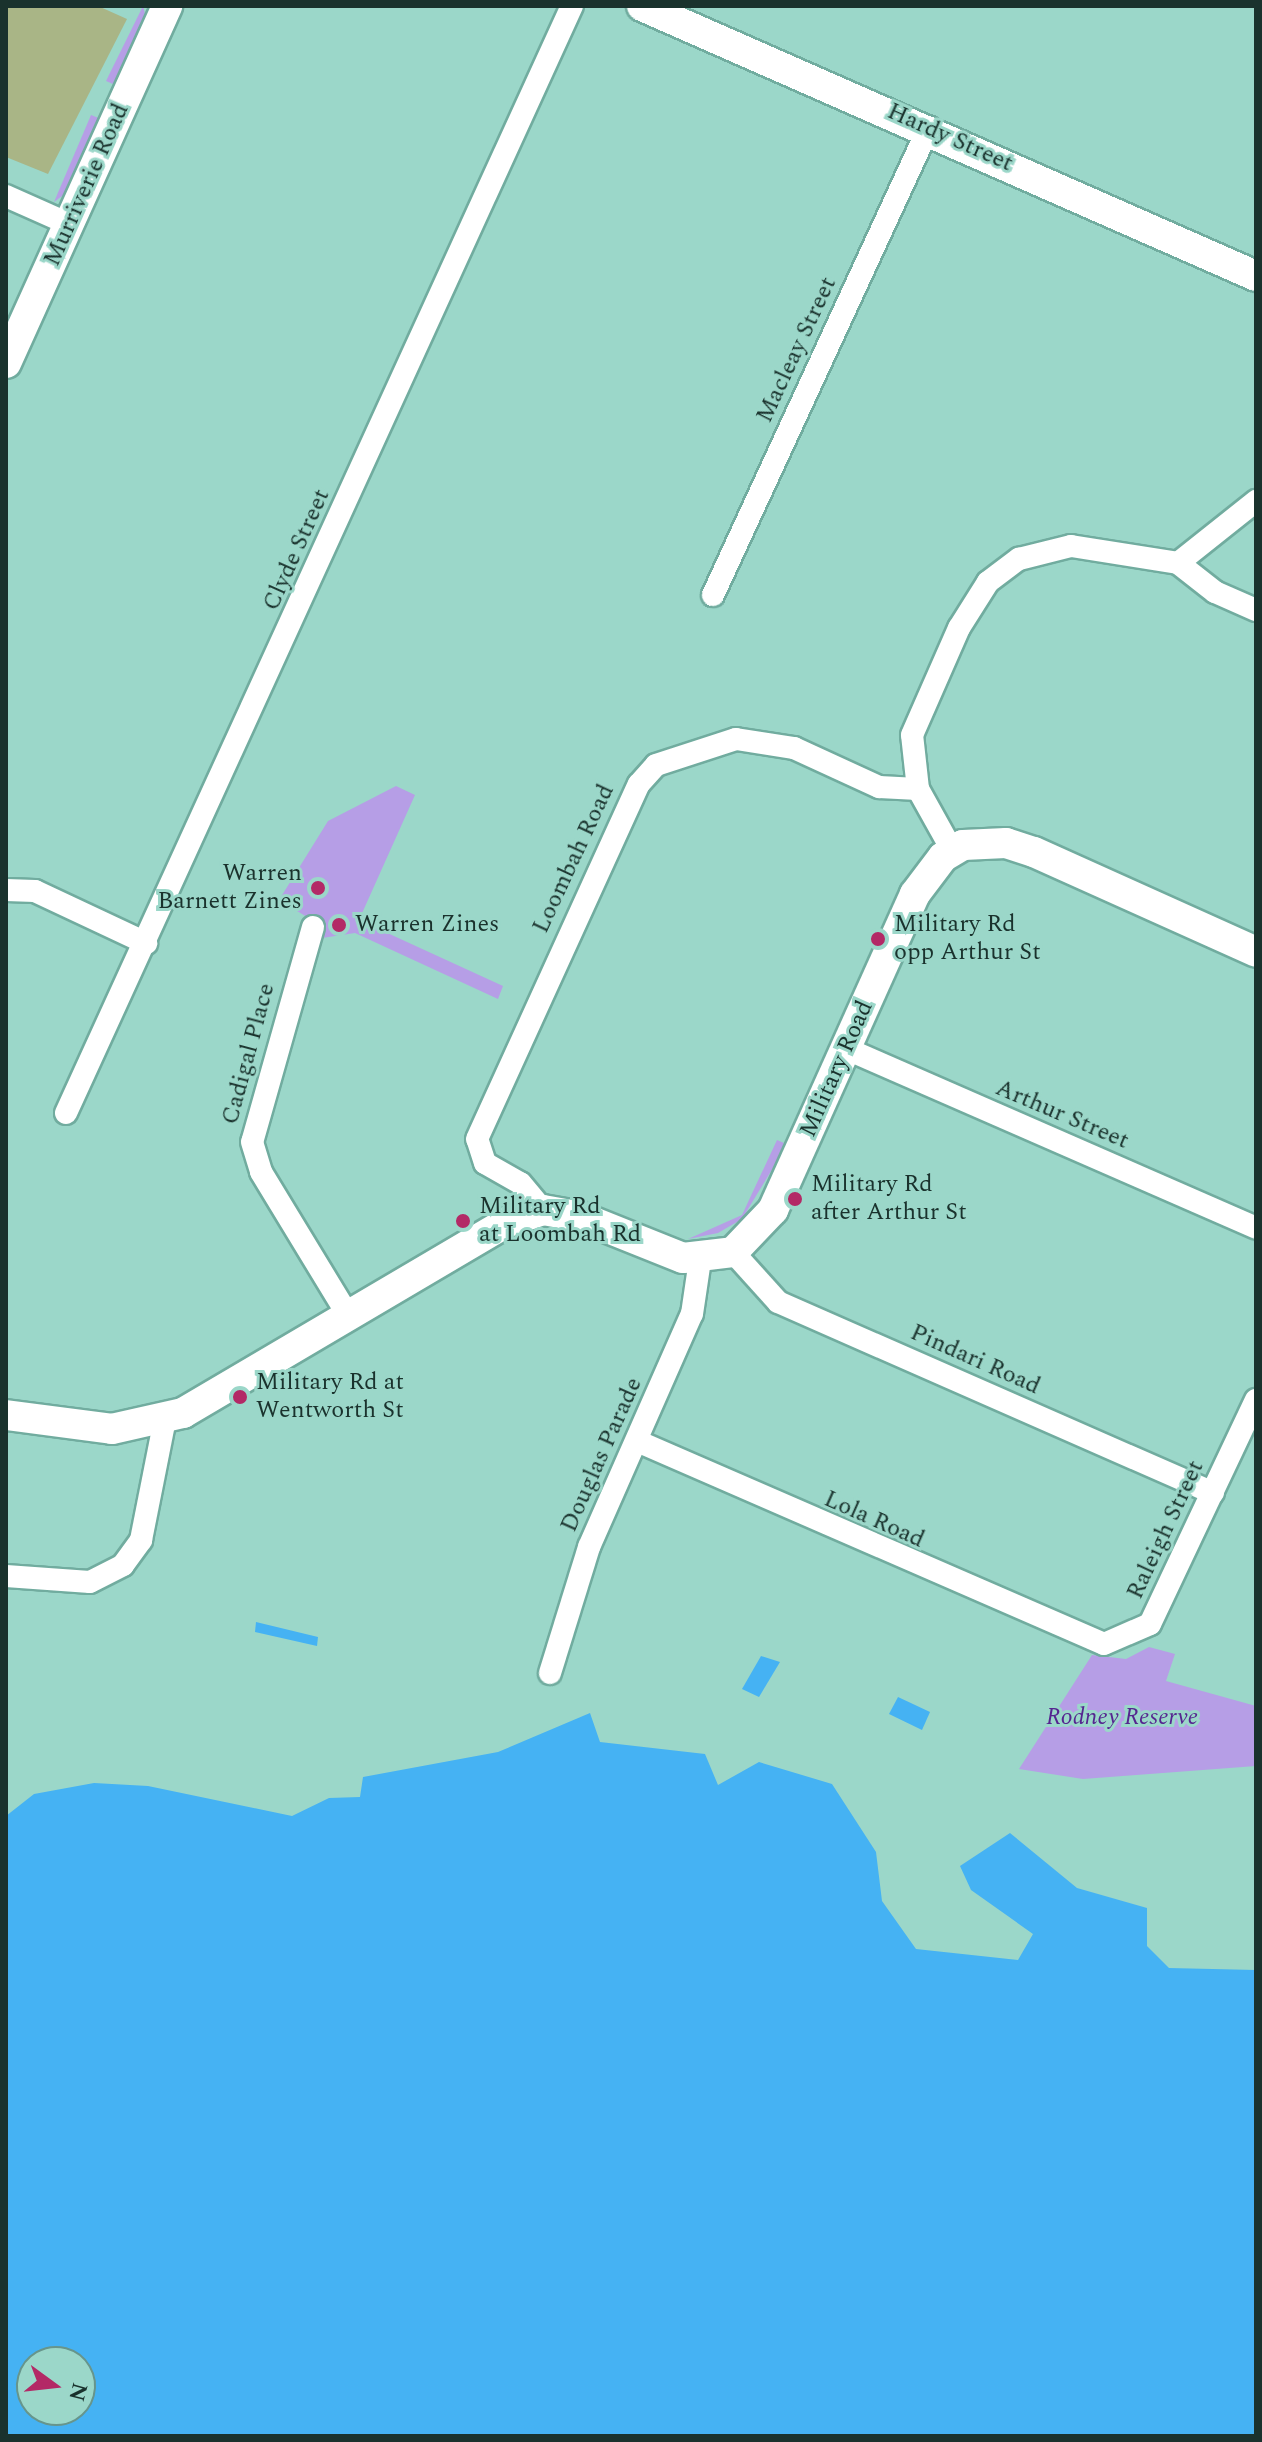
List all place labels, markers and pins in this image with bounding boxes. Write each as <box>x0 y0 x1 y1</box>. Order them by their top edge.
place label: Warren Barnett Zines <box>157 860 302 916</box>
marker: Warren Barnett Zines <box>309 879 327 897</box>
place label: Warren Zines <box>355 911 499 939</box>
place label: Military Rd opp Arthur St <box>894 911 1041 967</box>
marker: Warren Zines <box>330 916 348 934</box>
marker: Military Rd opp Arthur St <box>869 930 887 948</box>
place label: Military Rd after Arthur St <box>811 1171 967 1227</box>
marker: Military Rd after Arthur St <box>786 1190 804 1208</box>
place label: Military Rd at Loombah Rd <box>479 1193 641 1249</box>
marker: Military Rd at Loombah Rd <box>454 1212 472 1230</box>
place label: Military Rd at Wentworth St <box>256 1369 404 1425</box>
marker: Military Rd at Wentworth St <box>231 1388 249 1406</box>

